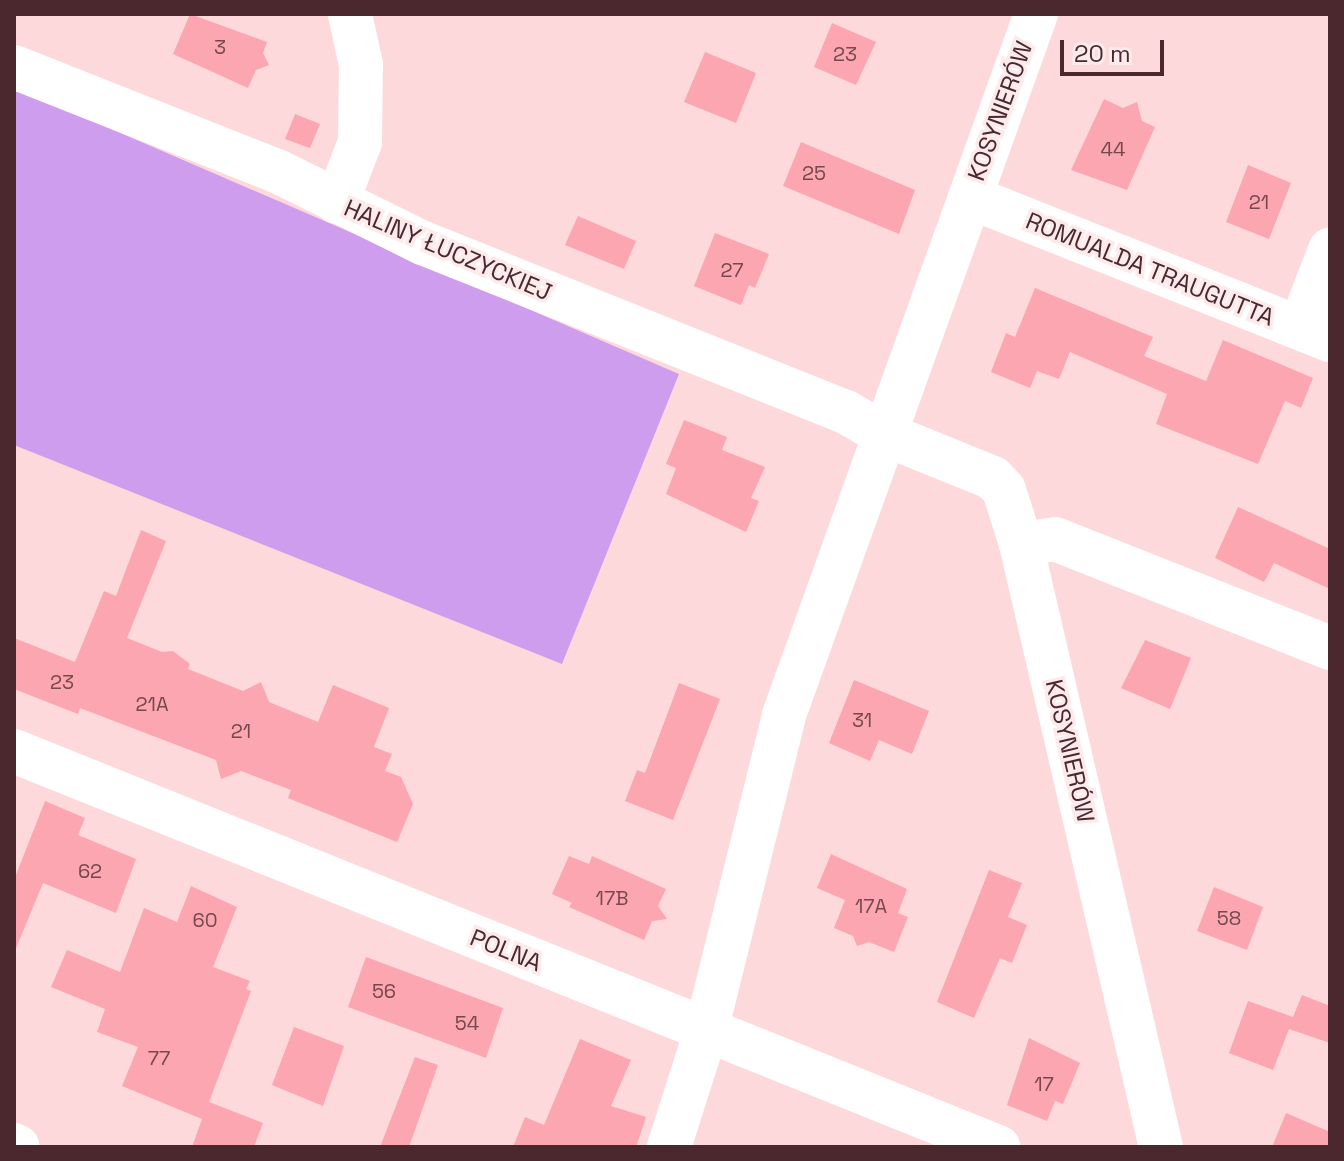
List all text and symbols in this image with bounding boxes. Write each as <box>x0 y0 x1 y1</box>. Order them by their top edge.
scale bar <box>1064 24 1168 74</box>
house number: 3 <box>214 35 226 59</box>
street label: KOSYNIERÓW <box>961 37 1039 185</box>
text: 20 m <box>1074 38 1131 69</box>
house number: 23 <box>833 42 857 66</box>
house number: 44 <box>1101 137 1125 161</box>
house number: 25 <box>802 161 826 185</box>
house number: 21 <box>1249 190 1269 214</box>
street label: HALINY ŁUCZYCKIEJ <box>340 193 556 307</box>
street label: ROMUALDA TRAUGUTTA <box>1021 206 1279 332</box>
house number: 27 <box>720 258 744 282</box>
house number: 23 <box>50 670 74 694</box>
street label: KOSYNIERÓW <box>1040 677 1100 825</box>
house number: 21A <box>135 692 169 716</box>
house number: 31 <box>852 708 872 732</box>
house number: 21 <box>231 719 251 743</box>
house number: 62 <box>78 859 102 883</box>
house number: 17B <box>596 886 628 910</box>
house number: 17A <box>855 894 887 918</box>
house number: 58 <box>1217 906 1241 930</box>
house number: 60 <box>192 908 218 932</box>
street label: POLNA <box>466 923 546 977</box>
house number: 56 <box>372 979 396 1003</box>
house number: 54 <box>455 1011 479 1035</box>
house number: 77 <box>148 1046 170 1070</box>
house number: 17 <box>1034 1072 1054 1096</box>

